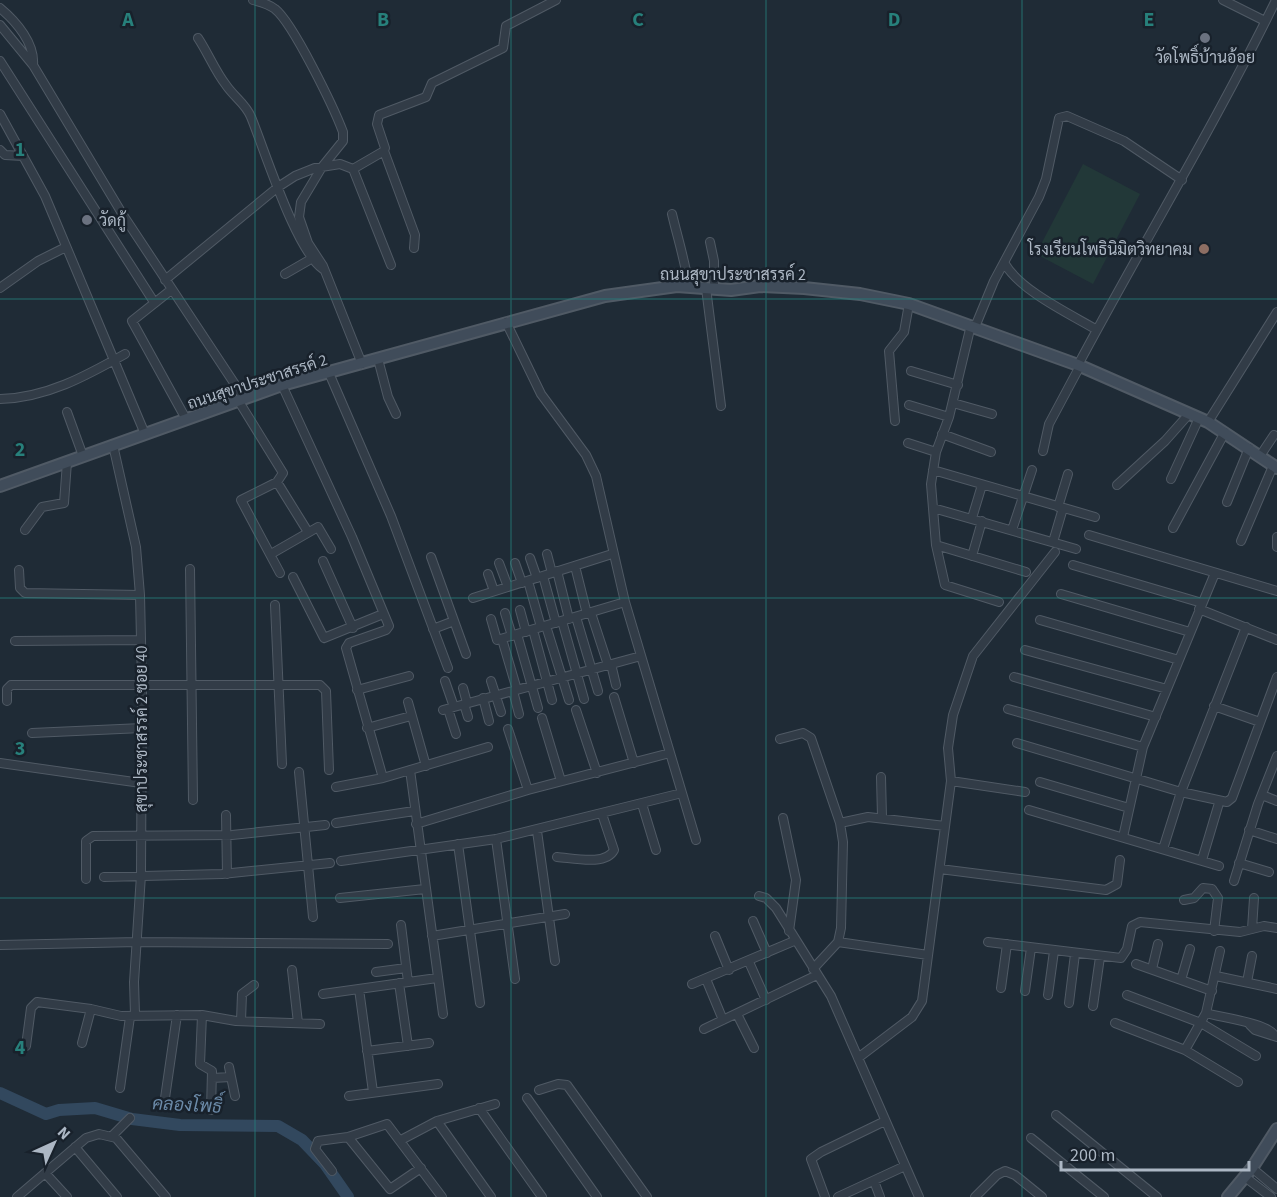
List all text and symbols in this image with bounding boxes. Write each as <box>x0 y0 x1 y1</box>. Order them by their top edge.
text: A <box>121 6 134 34</box>
text: B <box>377 6 389 34</box>
text: C <box>632 6 644 34</box>
text: D <box>888 6 900 34</box>
text: E <box>1144 6 1154 34</box>
marker: วัดโพธิ์บ้านอ้อย <box>1198 31 1212 45</box>
place label: วัดโพธิ์บ้านอ้อย <box>1155 43 1255 69</box>
text: 1 <box>15 136 25 164</box>
place label: วัดกู้ <box>99 210 127 232</box>
marker: วัดกู้ <box>80 213 94 227</box>
place label: โรงเรียนโพธินิมิตวิทยาคม <box>1027 238 1192 261</box>
marker: โรงเรียนโพธินิมิตวิทยาคม <box>1197 242 1211 256</box>
street label: ถนนสุขาประชาสรรค์ 2 <box>660 262 806 286</box>
street label: ถนนสุขาประชาสรรค์ 2 <box>184 347 330 415</box>
text: 2 <box>15 436 25 464</box>
street label: สุขาประชาสรรค์ 2 ซอย 40 <box>129 645 153 813</box>
text: 3 <box>15 735 25 763</box>
text: 4 <box>15 1034 26 1062</box>
water label: คลองโพธิ์ <box>152 1087 226 1120</box>
north arrow <box>24 1113 84 1173</box>
text: N <box>52 1122 75 1145</box>
scale bar <box>1061 1134 1248 1172</box>
text: 200 m <box>1070 1143 1115 1168</box>

